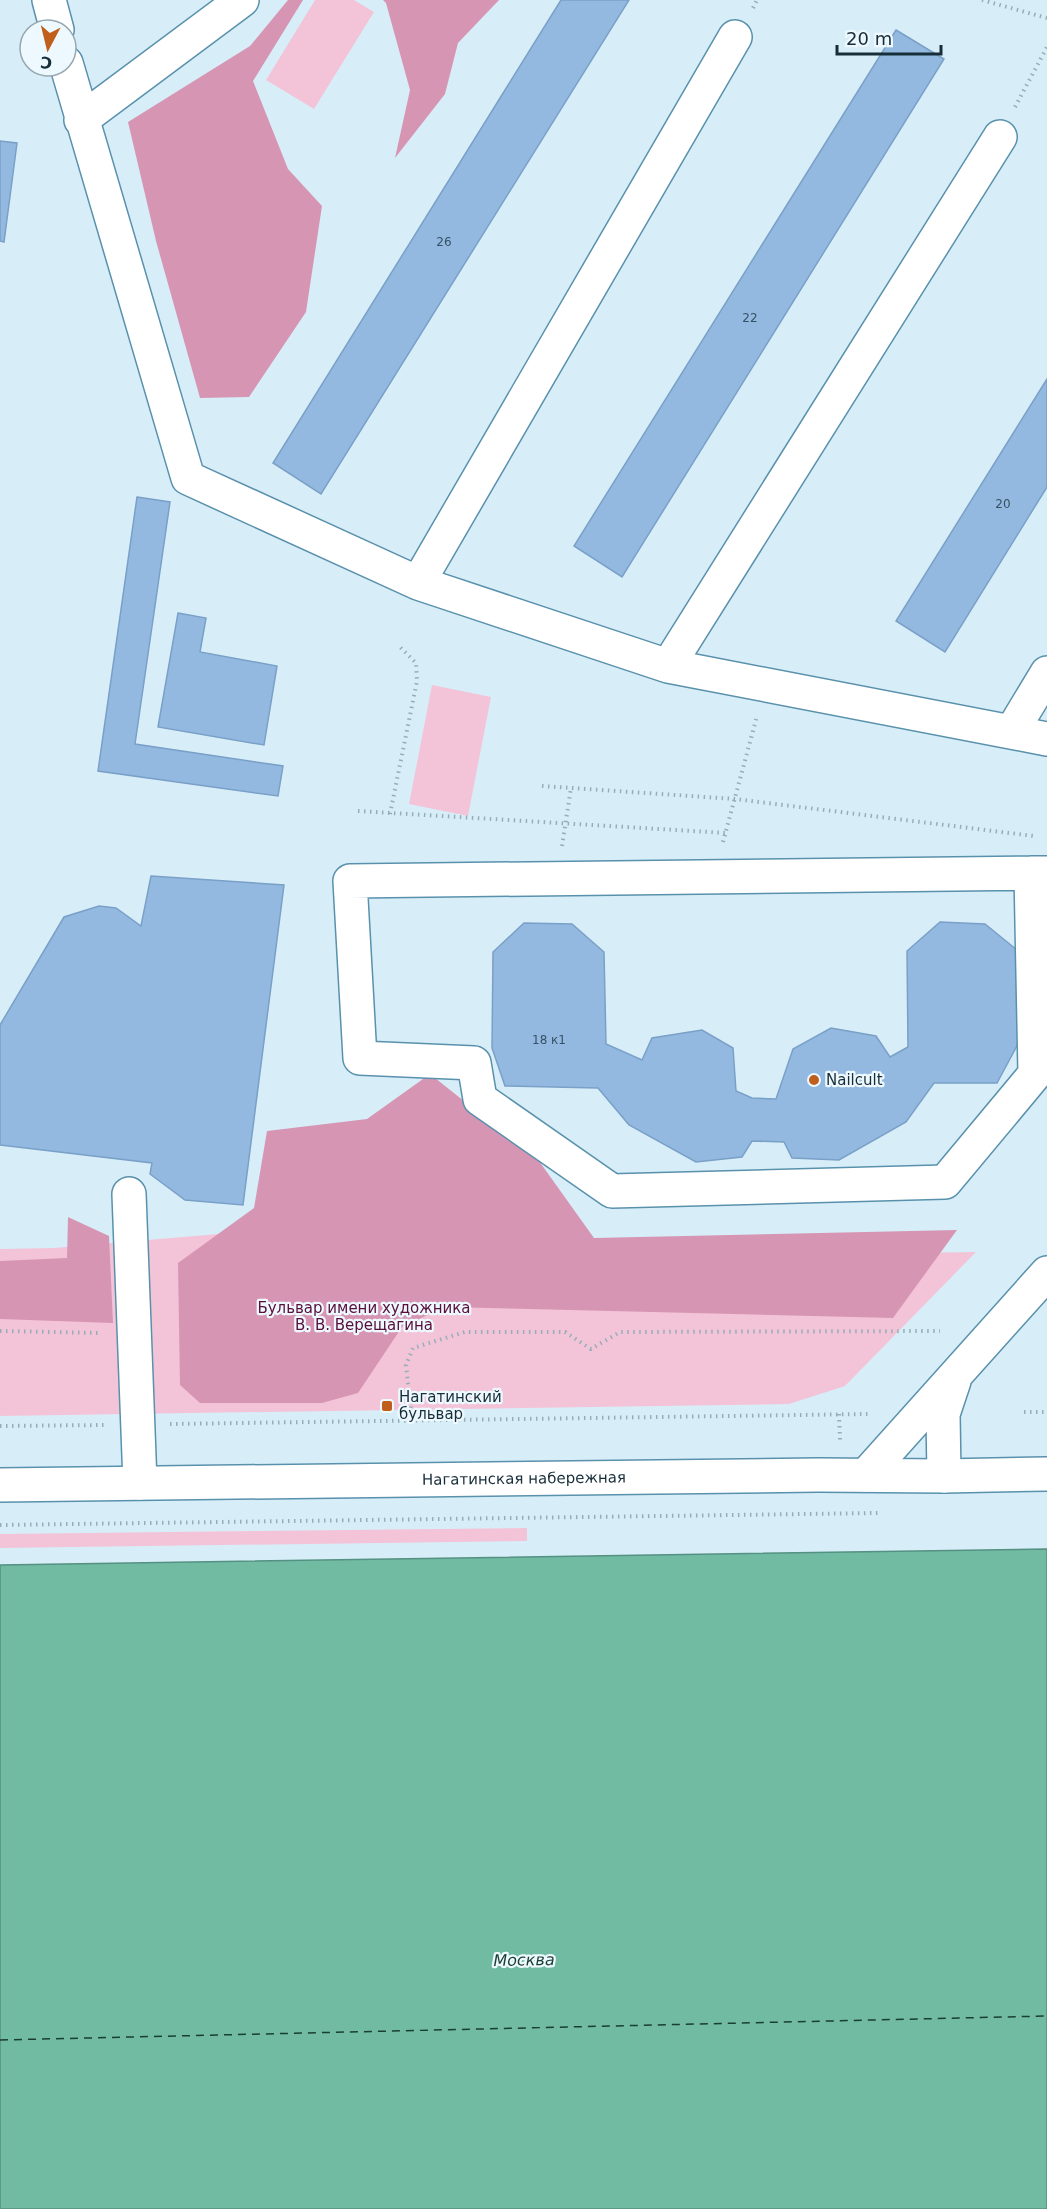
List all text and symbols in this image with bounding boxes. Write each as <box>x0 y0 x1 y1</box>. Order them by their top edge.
north arrow <box>18 18 78 78</box>
scale bar <box>837 18 940 56</box>
text: 20 m <box>846 28 892 49</box>
text: С <box>39 52 53 73</box>
house number: 26 <box>436 235 452 249</box>
house number: 22 <box>742 311 758 325</box>
house number: 20 <box>995 497 1011 511</box>
house number: 18 к1 <box>532 1033 566 1047</box>
place label: Nailcult <box>826 1071 883 1089</box>
marker: Nailcult <box>807 1073 821 1087</box>
park label: Бульвар имени художника В. В. Верещагина <box>257 1299 471 1334</box>
place label: Нагатинский бульвар <box>399 1388 502 1423</box>
marker: Нагатинский бульвар <box>380 1399 394 1413</box>
street label: Нагатинская набережная <box>422 1468 626 1489</box>
water label: Москва <box>493 1950 555 1970</box>

